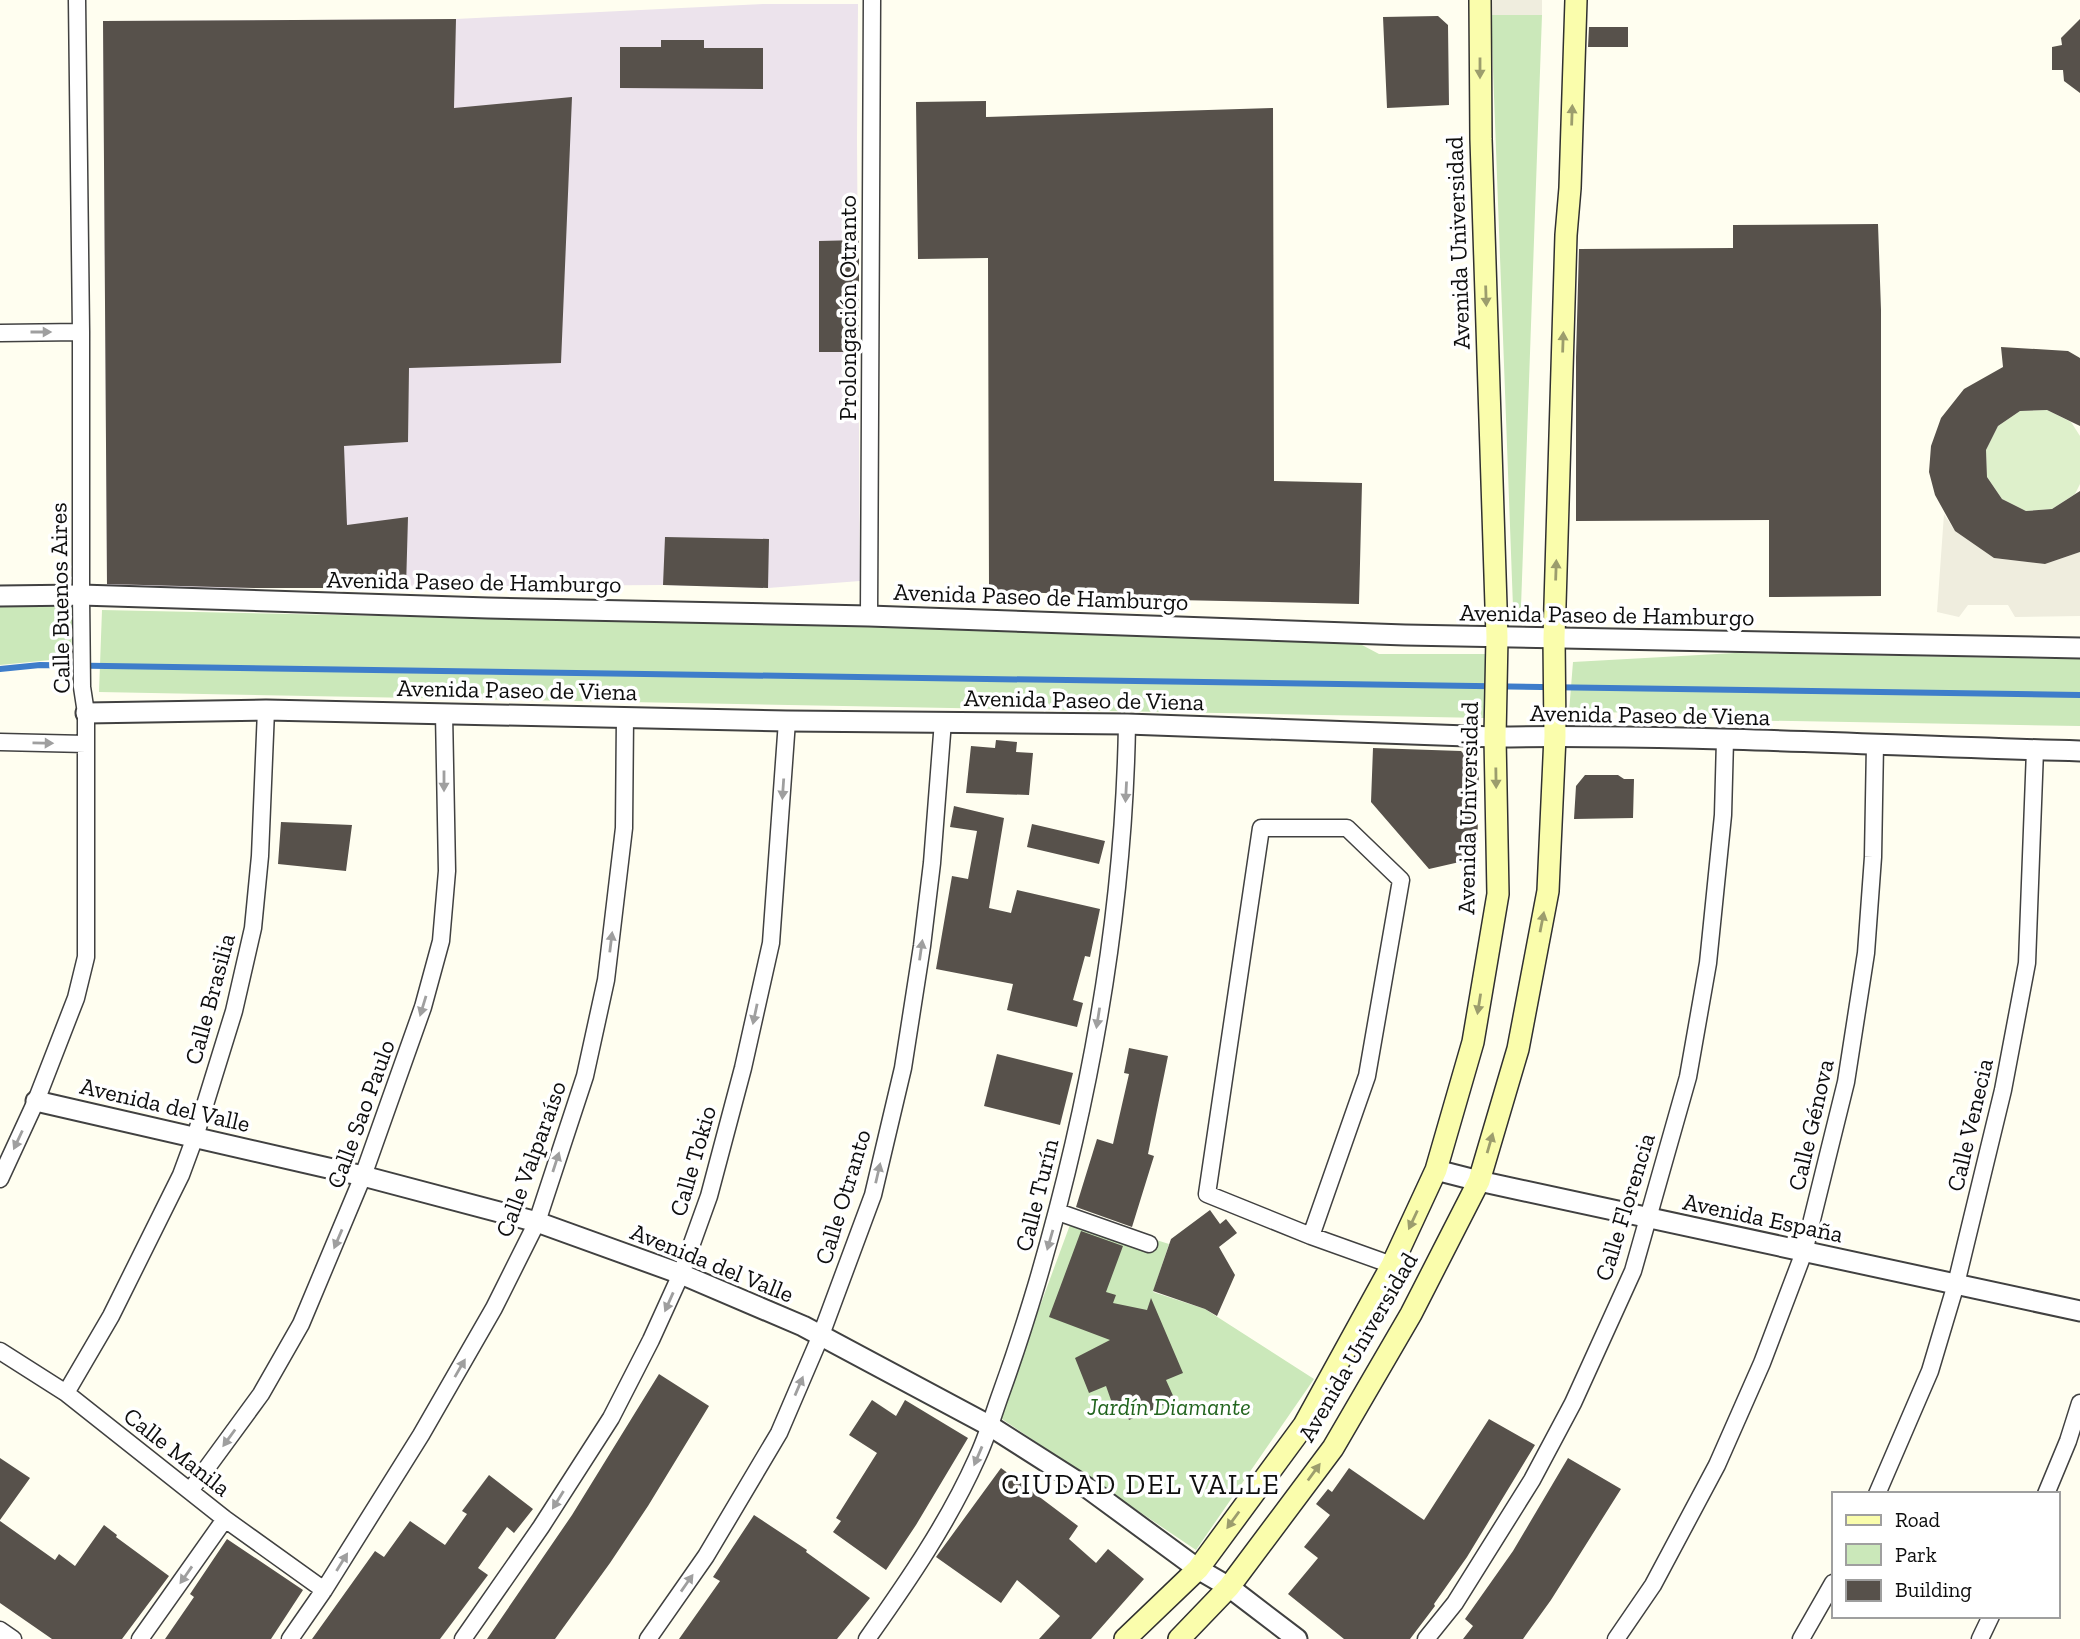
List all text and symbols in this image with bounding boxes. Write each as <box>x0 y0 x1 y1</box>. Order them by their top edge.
one-way arrow <box>1474 57 1486 79</box>
one-way arrow <box>1567 104 1578 126</box>
street label: Avenida Universidad <box>1439 136 1476 350</box>
street label: Prolongación Otranto <box>833 195 862 421</box>
one-way arrow <box>1481 285 1492 307</box>
one-way arrow <box>30 327 52 338</box>
one-way arrow <box>1557 331 1569 353</box>
street label: Calle Buenos Aires <box>43 502 76 694</box>
one-way arrow <box>1551 559 1562 581</box>
street label: Avenida Paseo de Hamburgo <box>326 564 622 599</box>
street label: Avenida Paseo de Hamburgo <box>893 577 1189 616</box>
street label: Avenida Paseo de Hamburgo <box>1459 597 1755 632</box>
street label: Avenida Paseo de Viena <box>397 673 638 706</box>
street label: Avenida Paseo de Viena <box>964 683 1205 716</box>
street label: Avenida Paseo de Viena <box>1530 698 1771 731</box>
street label: Avenida Universidad <box>1451 701 1484 915</box>
one-way arrow <box>32 737 54 749</box>
one-way arrow <box>1490 767 1502 789</box>
one-way arrow <box>438 770 450 792</box>
one-way arrow <box>777 778 788 800</box>
one-way arrow <box>1120 782 1131 804</box>
one-way arrow <box>1537 911 1548 933</box>
street label: Calle Brasilia <box>178 930 241 1068</box>
one-way arrow <box>606 931 617 953</box>
one-way arrow <box>916 938 927 960</box>
one-way arrow <box>1473 993 1484 1015</box>
one-way arrow <box>418 996 428 1017</box>
one-way arrow <box>749 1003 760 1025</box>
one-way arrow <box>1092 1007 1103 1029</box>
street label: Calle Sao Paulo <box>320 1036 401 1192</box>
street label: Calle Venecia <box>1940 1055 1999 1194</box>
street label: Calle Génova <box>1781 1056 1840 1193</box>
street label: Avenida del Valle <box>77 1071 253 1138</box>
street label: Calle Valparaíso <box>489 1077 572 1241</box>
street label: Calle Tokio <box>663 1102 722 1219</box>
street label: Calle Otranto <box>808 1126 877 1268</box>
street label: Calle Florencia <box>1588 1129 1661 1284</box>
one-way arrow <box>12 1130 24 1150</box>
one-way arrow <box>1486 1132 1496 1153</box>
street label: Calle Turín <box>1009 1135 1065 1254</box>
one-way arrow <box>551 1152 561 1173</box>
one-way arrow <box>873 1162 884 1184</box>
street label: Avenida España <box>1680 1186 1846 1249</box>
one-way arrow <box>1407 1210 1418 1231</box>
street label: Avenida del Valle <box>626 1217 798 1308</box>
one-way arrow <box>332 1229 344 1249</box>
one-way arrow <box>1044 1230 1054 1251</box>
street label: Avenida Universidad <box>1292 1247 1423 1446</box>
one-way arrow <box>663 1292 675 1312</box>
one-way arrow <box>454 1358 466 1377</box>
one-way arrow <box>793 1376 805 1396</box>
park label: Jardín Diamante <box>1086 1392 1251 1421</box>
street label: Calle Manila <box>118 1401 237 1503</box>
one-way arrow <box>222 1429 236 1447</box>
one-way arrow <box>972 1446 984 1466</box>
one-way arrow <box>1307 1463 1321 1481</box>
district label: CIUDAD DEL VALLE <box>1001 1468 1281 1501</box>
one-way arrow <box>552 1491 565 1510</box>
legend <box>1832 1492 2059 1618</box>
text: Road <box>1895 1507 1941 1532</box>
one-way arrow <box>1227 1511 1241 1529</box>
text: Park <box>1895 1542 1937 1567</box>
one-way arrow <box>335 1552 348 1572</box>
one-way arrow <box>179 1566 193 1584</box>
one-way arrow <box>680 1574 694 1592</box>
text: Building <box>1895 1577 1972 1602</box>

